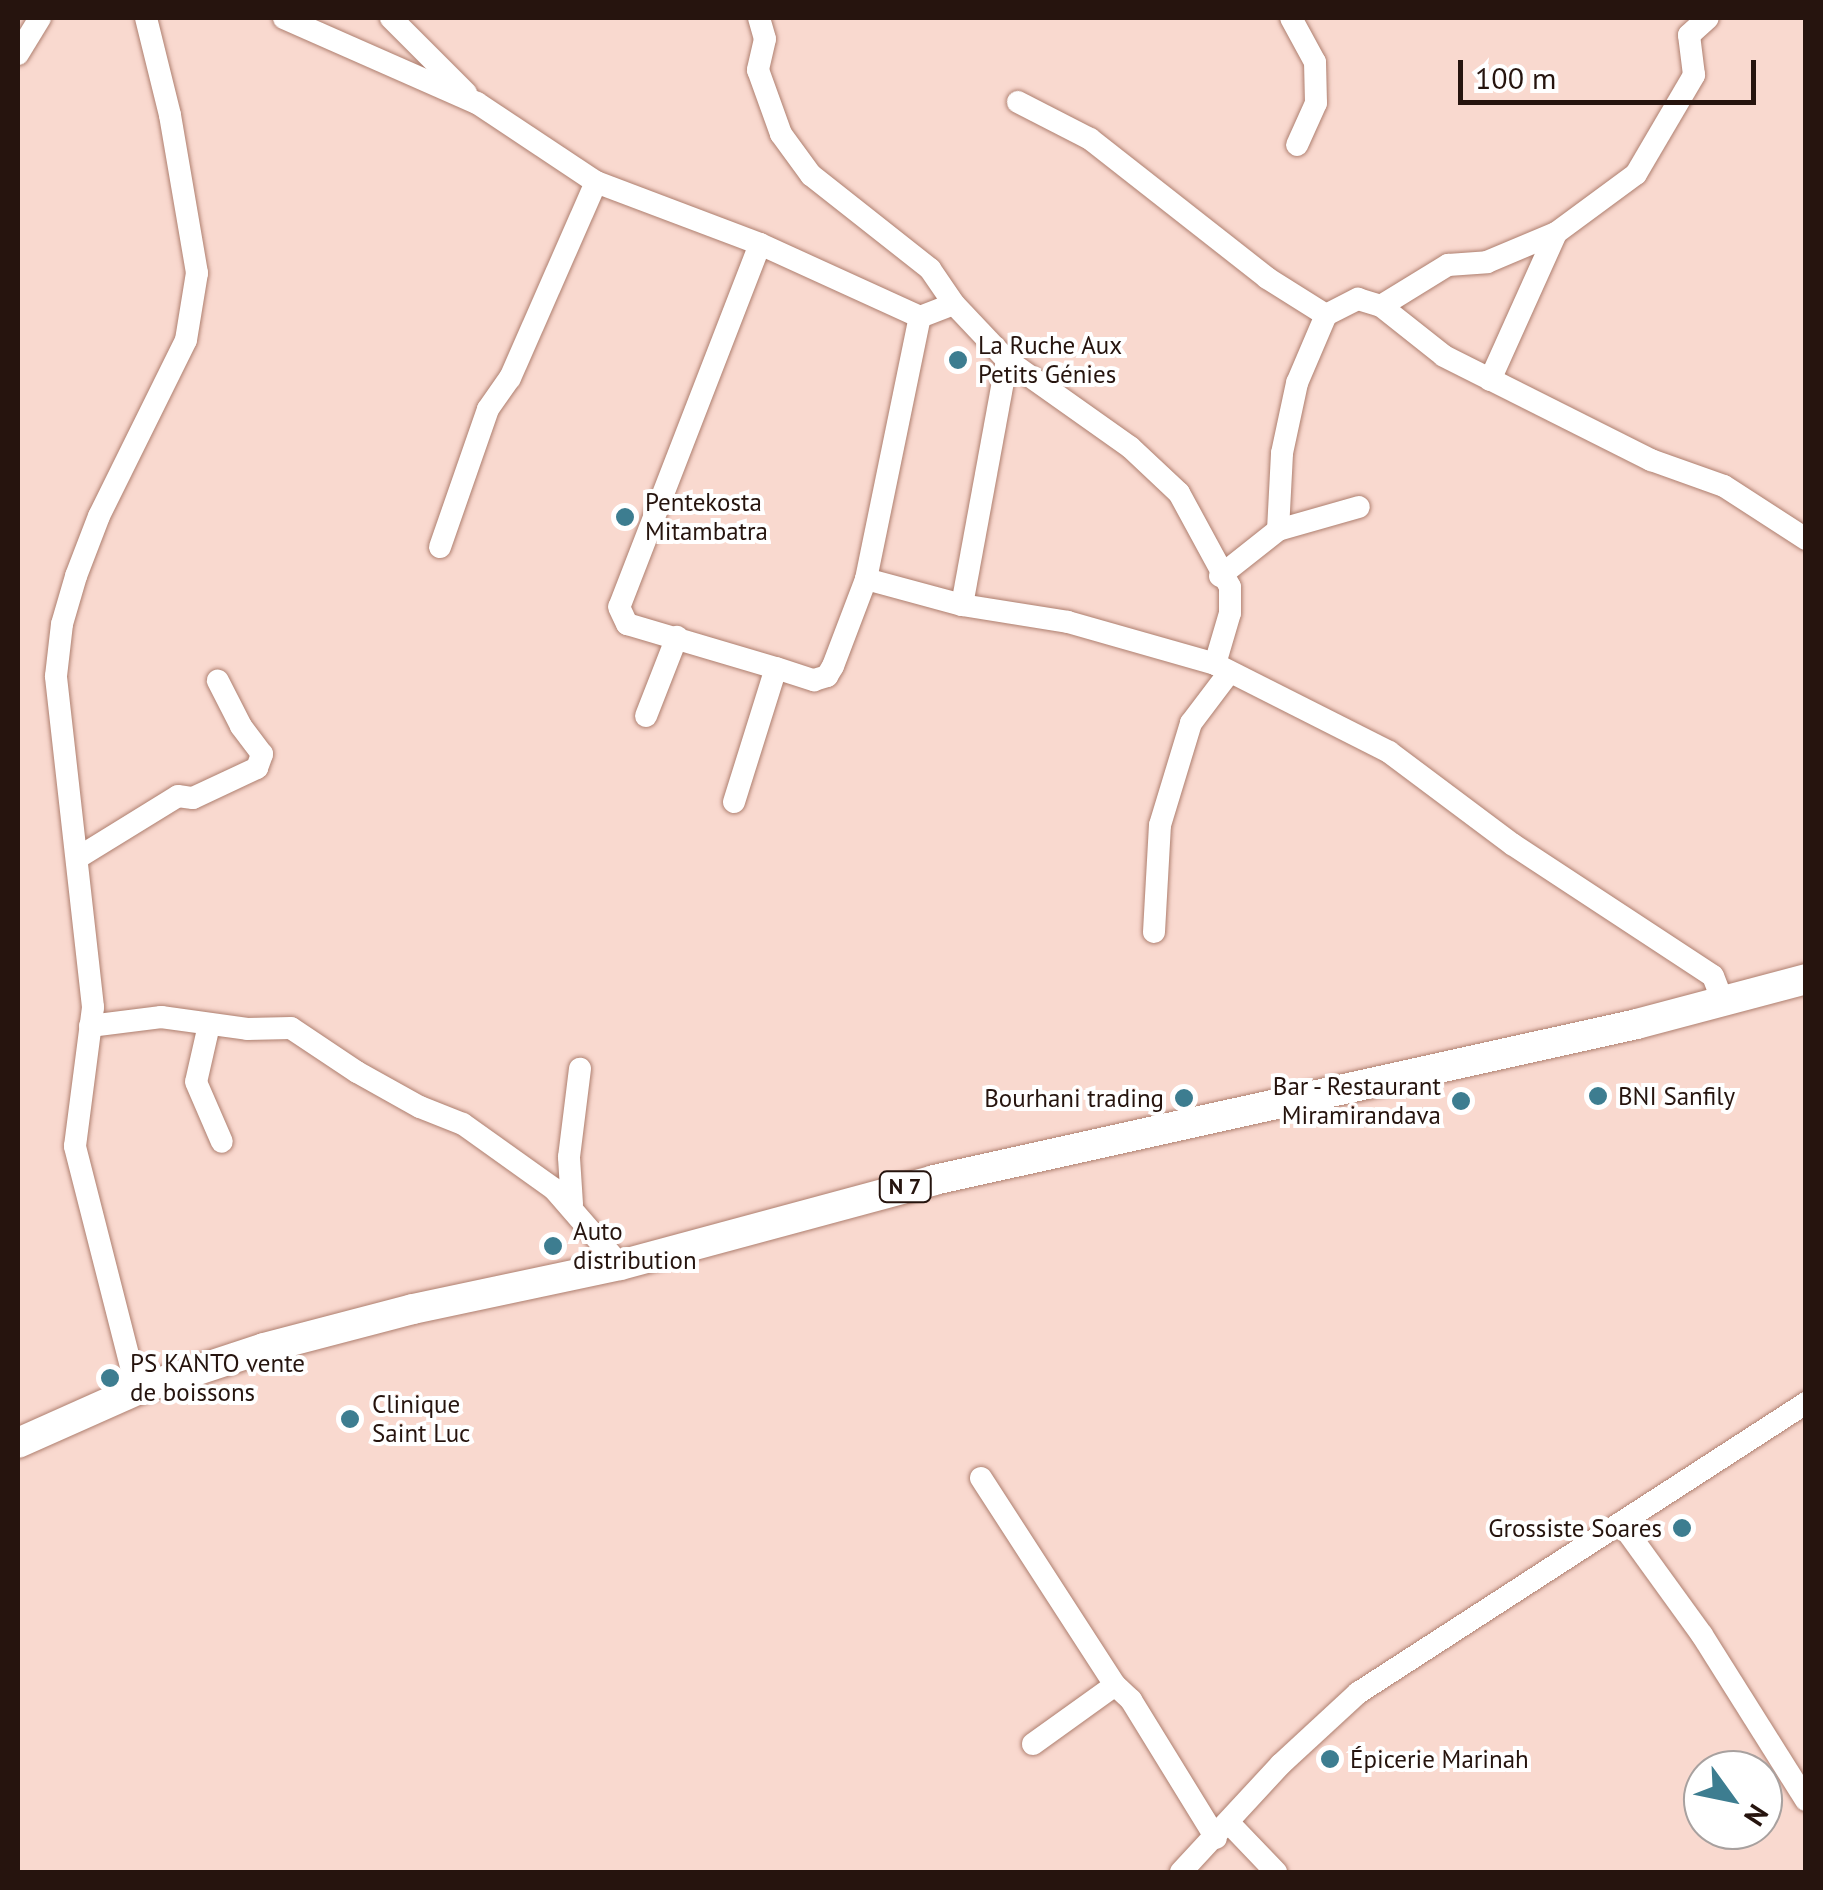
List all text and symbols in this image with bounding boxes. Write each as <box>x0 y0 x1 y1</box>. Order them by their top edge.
scale bar <box>1463 40 1760 102</box>
text: 100 m <box>1475 58 1556 97</box>
place label: La Ruche Aux Petits Génies <box>978 331 1123 390</box>
marker: La Ruche Aux Petits Génies <box>947 349 969 371</box>
place label: Pentekosta Mitambatra <box>645 488 768 547</box>
marker: Pentekosta Mitambatra <box>614 506 636 528</box>
place label: Bar - Restaurant Miramirandava <box>1269 1072 1441 1131</box>
place label: BNI Sanfily <box>1618 1081 1735 1111</box>
place label: Bourhani trading <box>984 1083 1164 1113</box>
marker: BNI Sanfily <box>1587 1085 1609 1107</box>
marker: Bourhani trading <box>1173 1087 1195 1109</box>
marker: Bar - Restaurant Miramirandava <box>1450 1090 1472 1112</box>
road number: N 7 <box>878 1170 932 1204</box>
place label: Auto distribution <box>573 1217 697 1276</box>
marker: Auto distribution <box>542 1235 564 1257</box>
place label: PS KANTO vente de boissons <box>130 1349 305 1408</box>
marker: PS KANTO vente de boissons <box>99 1367 121 1389</box>
place label: Clinique Saint Luc <box>372 1390 470 1449</box>
marker: Clinique Saint Luc <box>337 1406 363 1432</box>
place label: Grossiste Soares <box>1488 1513 1662 1543</box>
marker: Grossiste Soares <box>1671 1517 1693 1539</box>
place label: Épicerie Marinah <box>1350 1744 1529 1774</box>
marker: Épicerie Marinah <box>1319 1748 1341 1770</box>
north arrow <box>1683 1750 1783 1850</box>
text: N <box>1736 1798 1777 1833</box>

